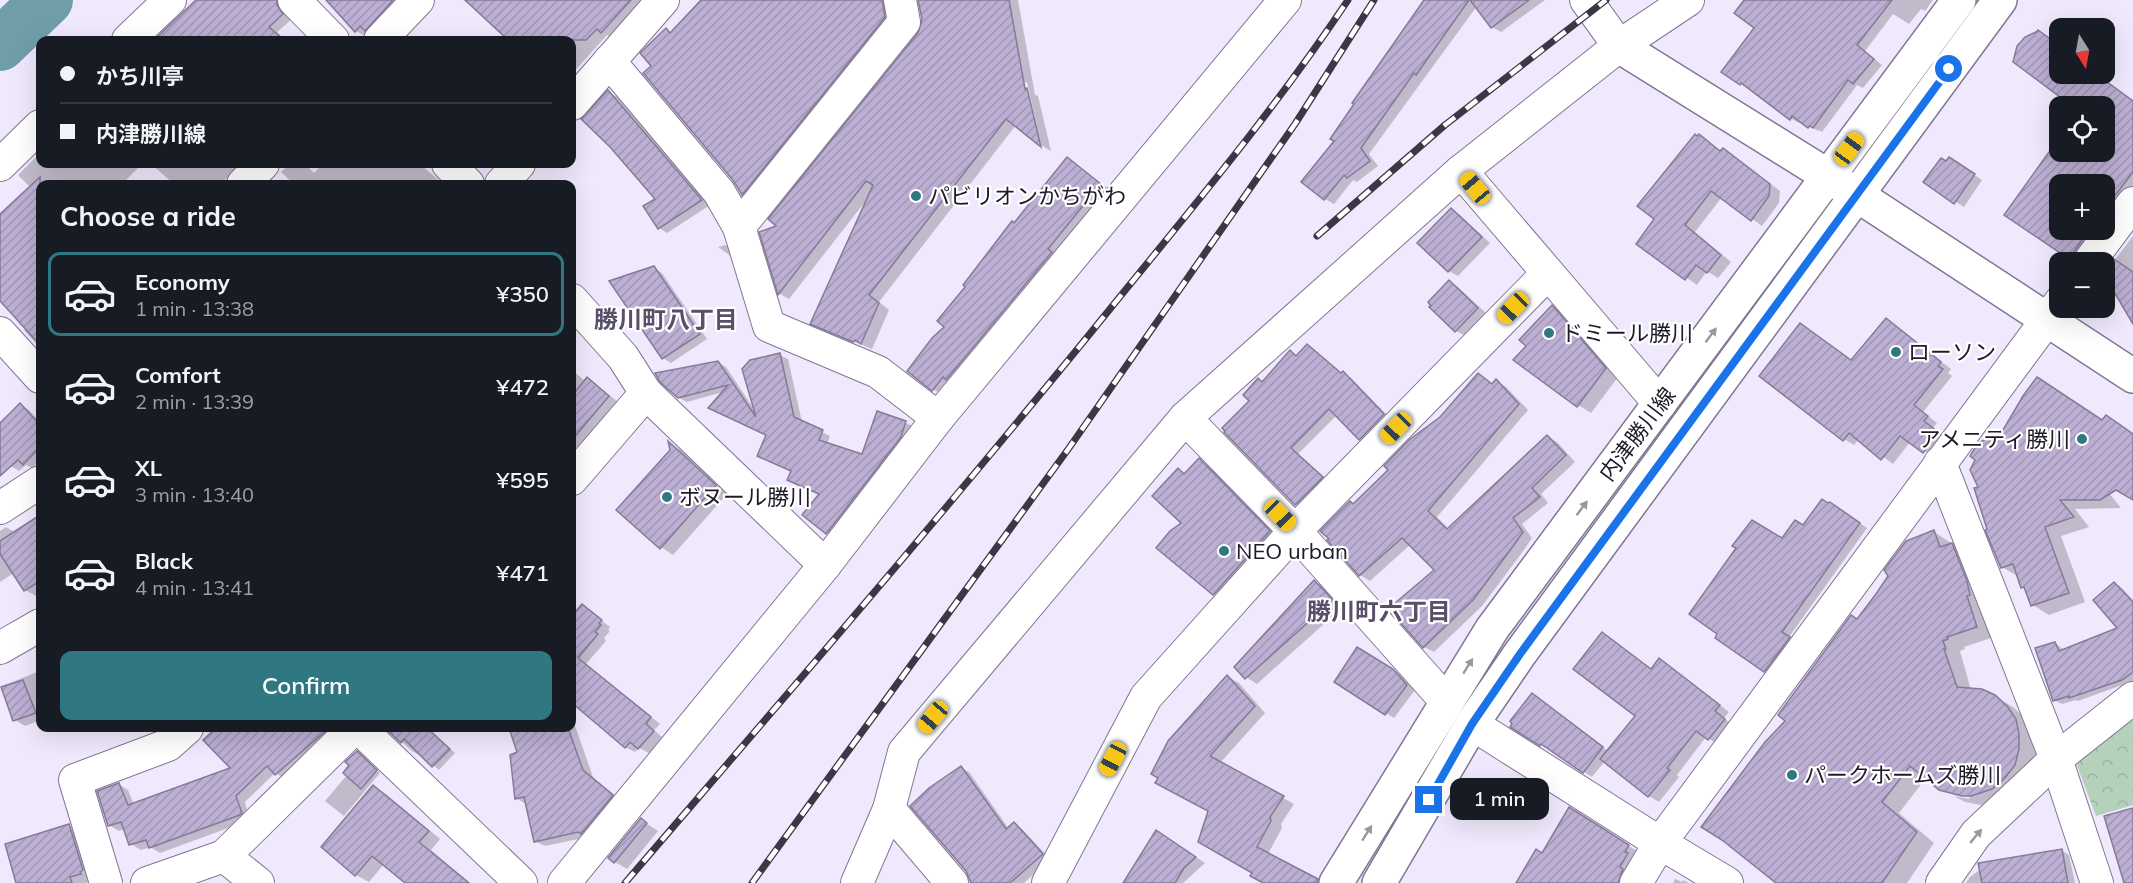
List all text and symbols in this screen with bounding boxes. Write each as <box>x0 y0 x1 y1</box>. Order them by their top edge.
north arrow <box>2049 18 2115 84</box>
map controls <box>2049 18 2115 318</box>
route start <box>1935 55 1962 82</box>
text: かち川亭 <box>96 62 184 90</box>
button: locate <box>2049 96 2115 162</box>
text: 内津勝川線 <box>96 120 206 148</box>
car <box>1831 129 1867 169</box>
car <box>1457 168 1493 208</box>
button: + <box>2049 174 2115 240</box>
place label: パビリオンかちがわ <box>928 182 1126 210</box>
marker: パビリオンかちがわ <box>909 189 923 203</box>
text: Choose a ride <box>60 199 236 233</box>
button: − <box>2049 252 2115 318</box>
icon: car <box>63 267 117 321</box>
text: Economy <box>135 268 230 296</box>
text: ¥350 <box>496 280 549 308</box>
car <box>1494 289 1532 327</box>
text: 1 min · 13:38 <box>135 296 254 321</box>
district label: 勝川町八丁目 <box>594 304 738 334</box>
place label: ドミール勝川 <box>1561 319 1693 347</box>
marker: ドミール勝川 <box>1542 326 1556 340</box>
one-way arrow <box>1704 327 1717 343</box>
place label: ローソン <box>1908 338 1996 366</box>
marker: ローソン <box>1889 345 1903 359</box>
icon: car <box>63 360 117 414</box>
text: Comfort <box>135 361 221 389</box>
text: ¥472 <box>496 373 549 401</box>
street label: 内津勝川線 <box>1593 382 1681 486</box>
text: 2 min · 13:39 <box>135 389 254 414</box>
car <box>1377 409 1415 447</box>
place label: アメニティ勝川 <box>1918 425 2070 453</box>
marker: アメニティ勝川 <box>2075 432 2089 446</box>
icon: car <box>63 453 117 507</box>
text: XL <box>135 454 162 482</box>
text: ¥595 <box>496 466 549 494</box>
text: 3 min · 13:40 <box>135 482 254 507</box>
place label: ボヌール勝川 <box>679 483 811 511</box>
marker: ボヌール勝川 <box>660 490 674 504</box>
car <box>1261 496 1299 534</box>
one-way arrow <box>1575 501 1587 516</box>
place label: NEO urban <box>1236 537 1348 565</box>
marker: NEO urban <box>1217 544 1231 558</box>
icon: car <box>63 546 117 600</box>
text: Black <box>135 547 193 575</box>
text: ¥471 <box>496 559 549 587</box>
text: 4 min · 13:41 <box>135 575 254 600</box>
district label: 勝川町六丁目 <box>1307 596 1451 626</box>
button: Confirm <box>60 651 552 720</box>
one-way arrow <box>1462 658 1473 675</box>
car <box>915 697 951 737</box>
car <box>1097 739 1129 779</box>
place label: パークホームズ勝川 <box>1804 761 2001 789</box>
marker: パークホームズ勝川 <box>1785 768 1799 782</box>
callout: 1 min <box>1450 779 1549 821</box>
route end <box>1415 786 1442 813</box>
text: 1 min <box>1474 786 1525 811</box>
one-way arrow <box>1361 825 1372 841</box>
one-way arrow <box>1969 829 1982 844</box>

